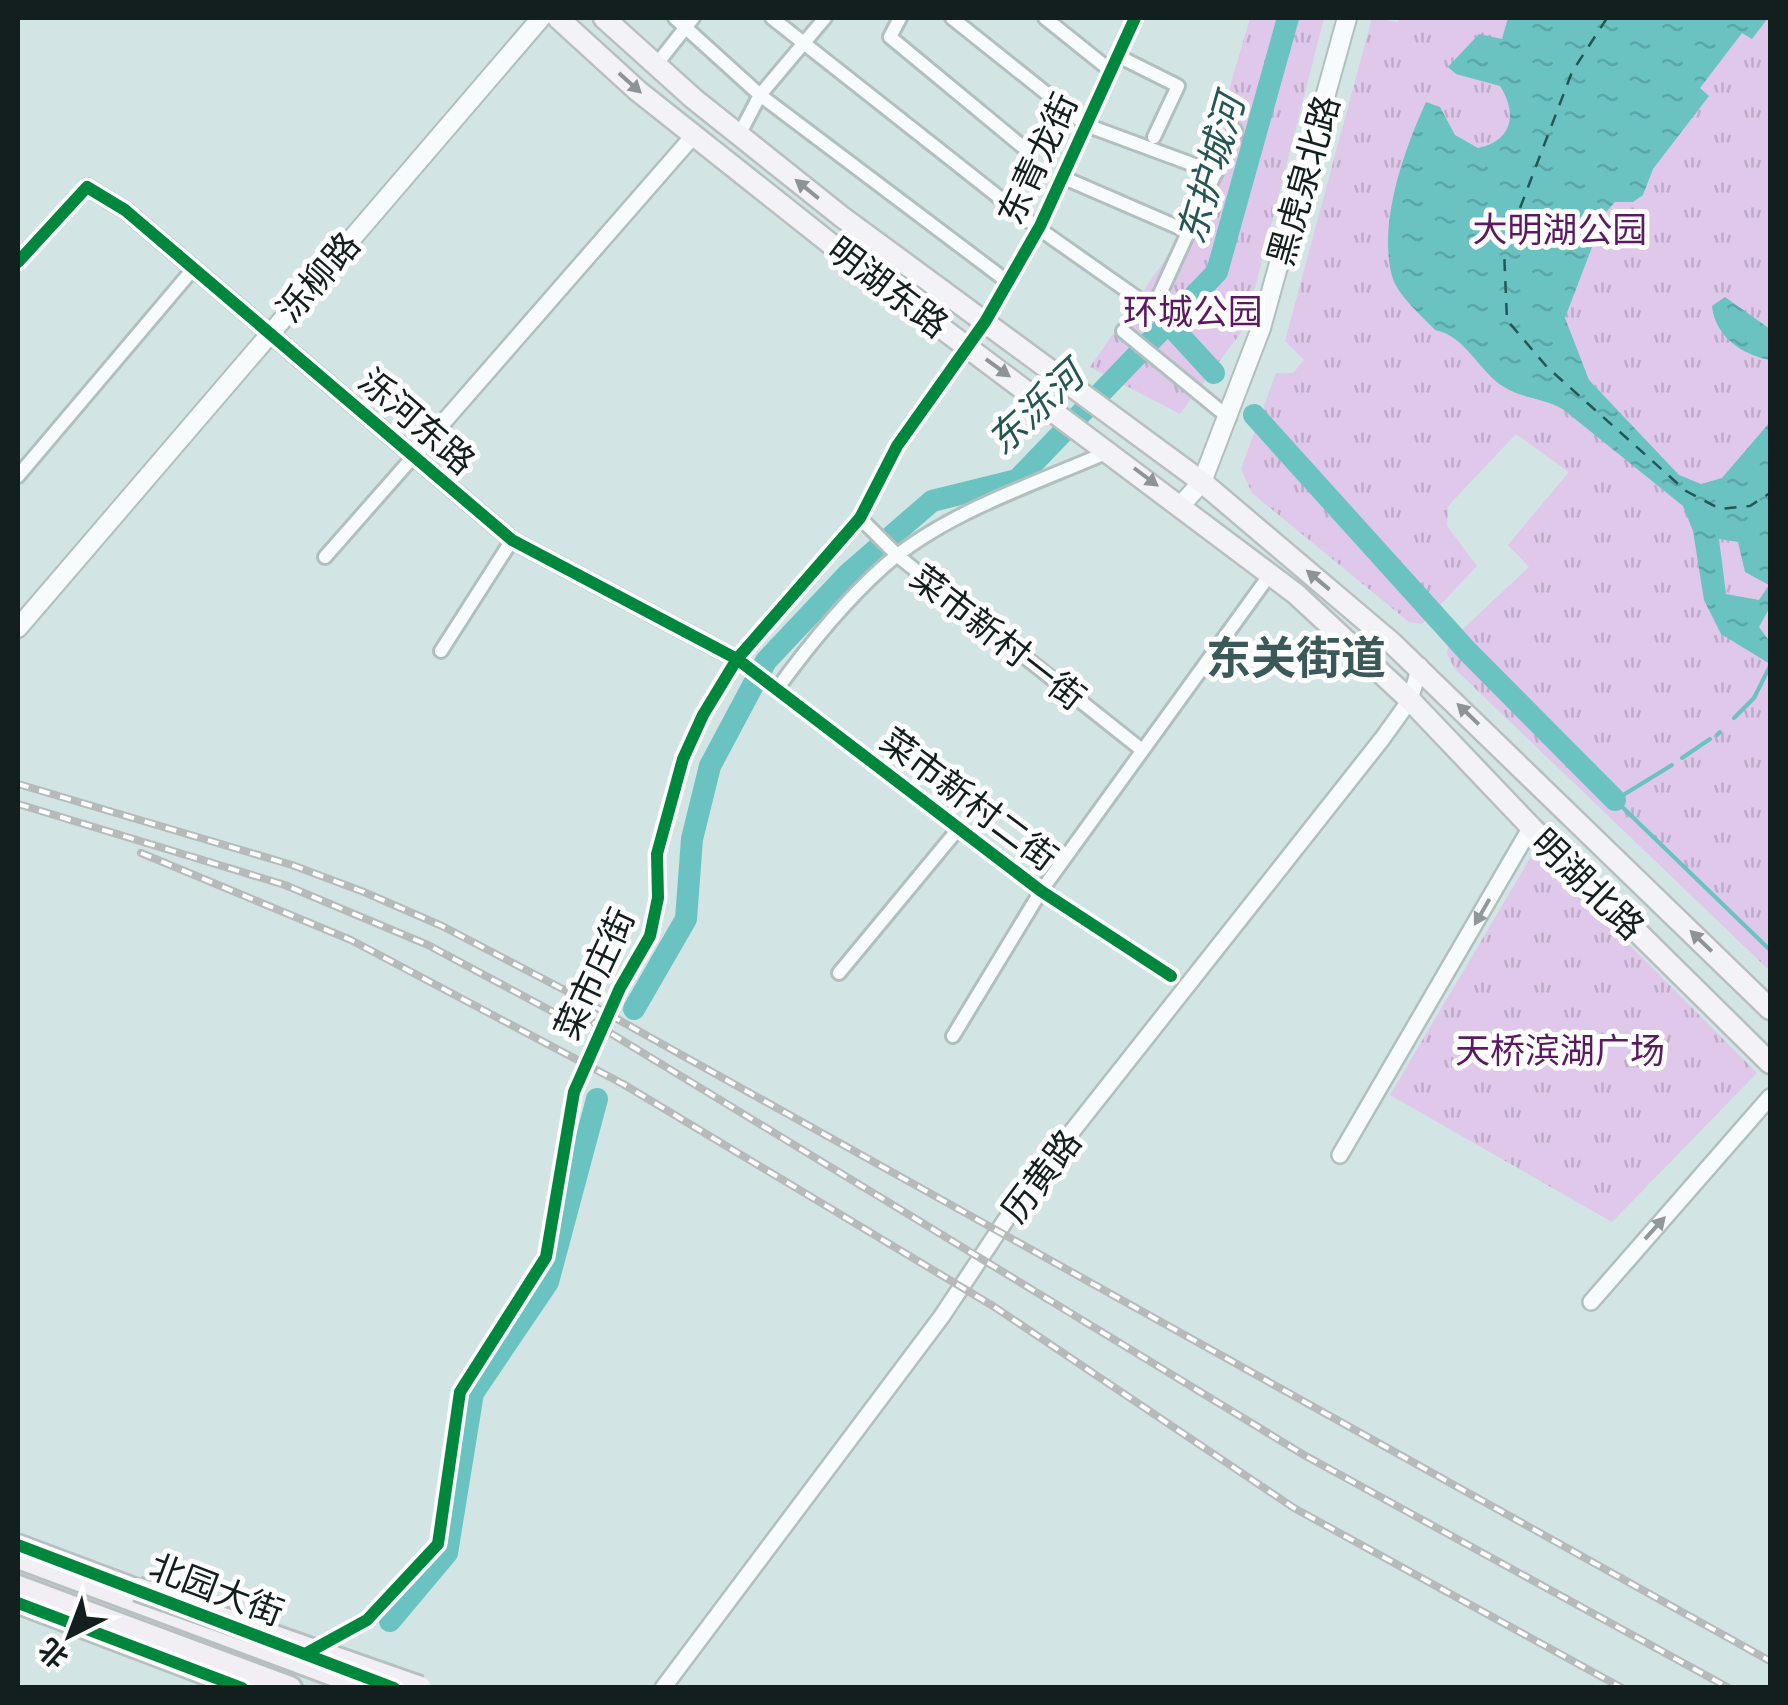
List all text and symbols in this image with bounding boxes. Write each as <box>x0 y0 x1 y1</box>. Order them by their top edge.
one-way arrow <box>617 72 642 94</box>
water label: 东护城河 <box>1166 83 1254 248</box>
street label: 东青龙街 <box>987 86 1085 230</box>
street label: 黑虎泉北路 <box>1258 90 1346 270</box>
one-way arrow <box>795 179 820 200</box>
park label: 大明湖公园 <box>1472 207 1648 249</box>
street label: 泺柳路 <box>267 223 367 329</box>
street label: 明湖东路 <box>820 227 958 345</box>
park label: 环城公园 <box>1123 289 1263 331</box>
water label: 东泺河 <box>977 347 1096 463</box>
street label: 泺河东路 <box>351 358 485 482</box>
one-way arrow <box>985 358 1011 377</box>
one-way arrow <box>1133 467 1159 487</box>
street label: 菜市新村一街 <box>903 555 1095 717</box>
one-way arrow <box>1305 570 1330 591</box>
district label: 东关街道 <box>1206 629 1386 683</box>
one-way arrow <box>1457 703 1481 726</box>
street label: 菜市新村二街 <box>873 718 1067 878</box>
street label: 明湖北路 <box>1524 819 1654 947</box>
one-way arrow <box>1474 897 1491 926</box>
street label: 菜市庄街 <box>544 901 642 1045</box>
one-way arrow <box>1689 930 1713 953</box>
park label: 天桥滨湖广场 <box>1455 1028 1665 1070</box>
street label: 历黄路 <box>992 1120 1088 1230</box>
one-way arrow <box>1643 1216 1666 1240</box>
street label: 北园大街 <box>144 1543 290 1633</box>
north arrow <box>20 1585 120 1685</box>
text: 北 <box>31 1632 74 1676</box>

